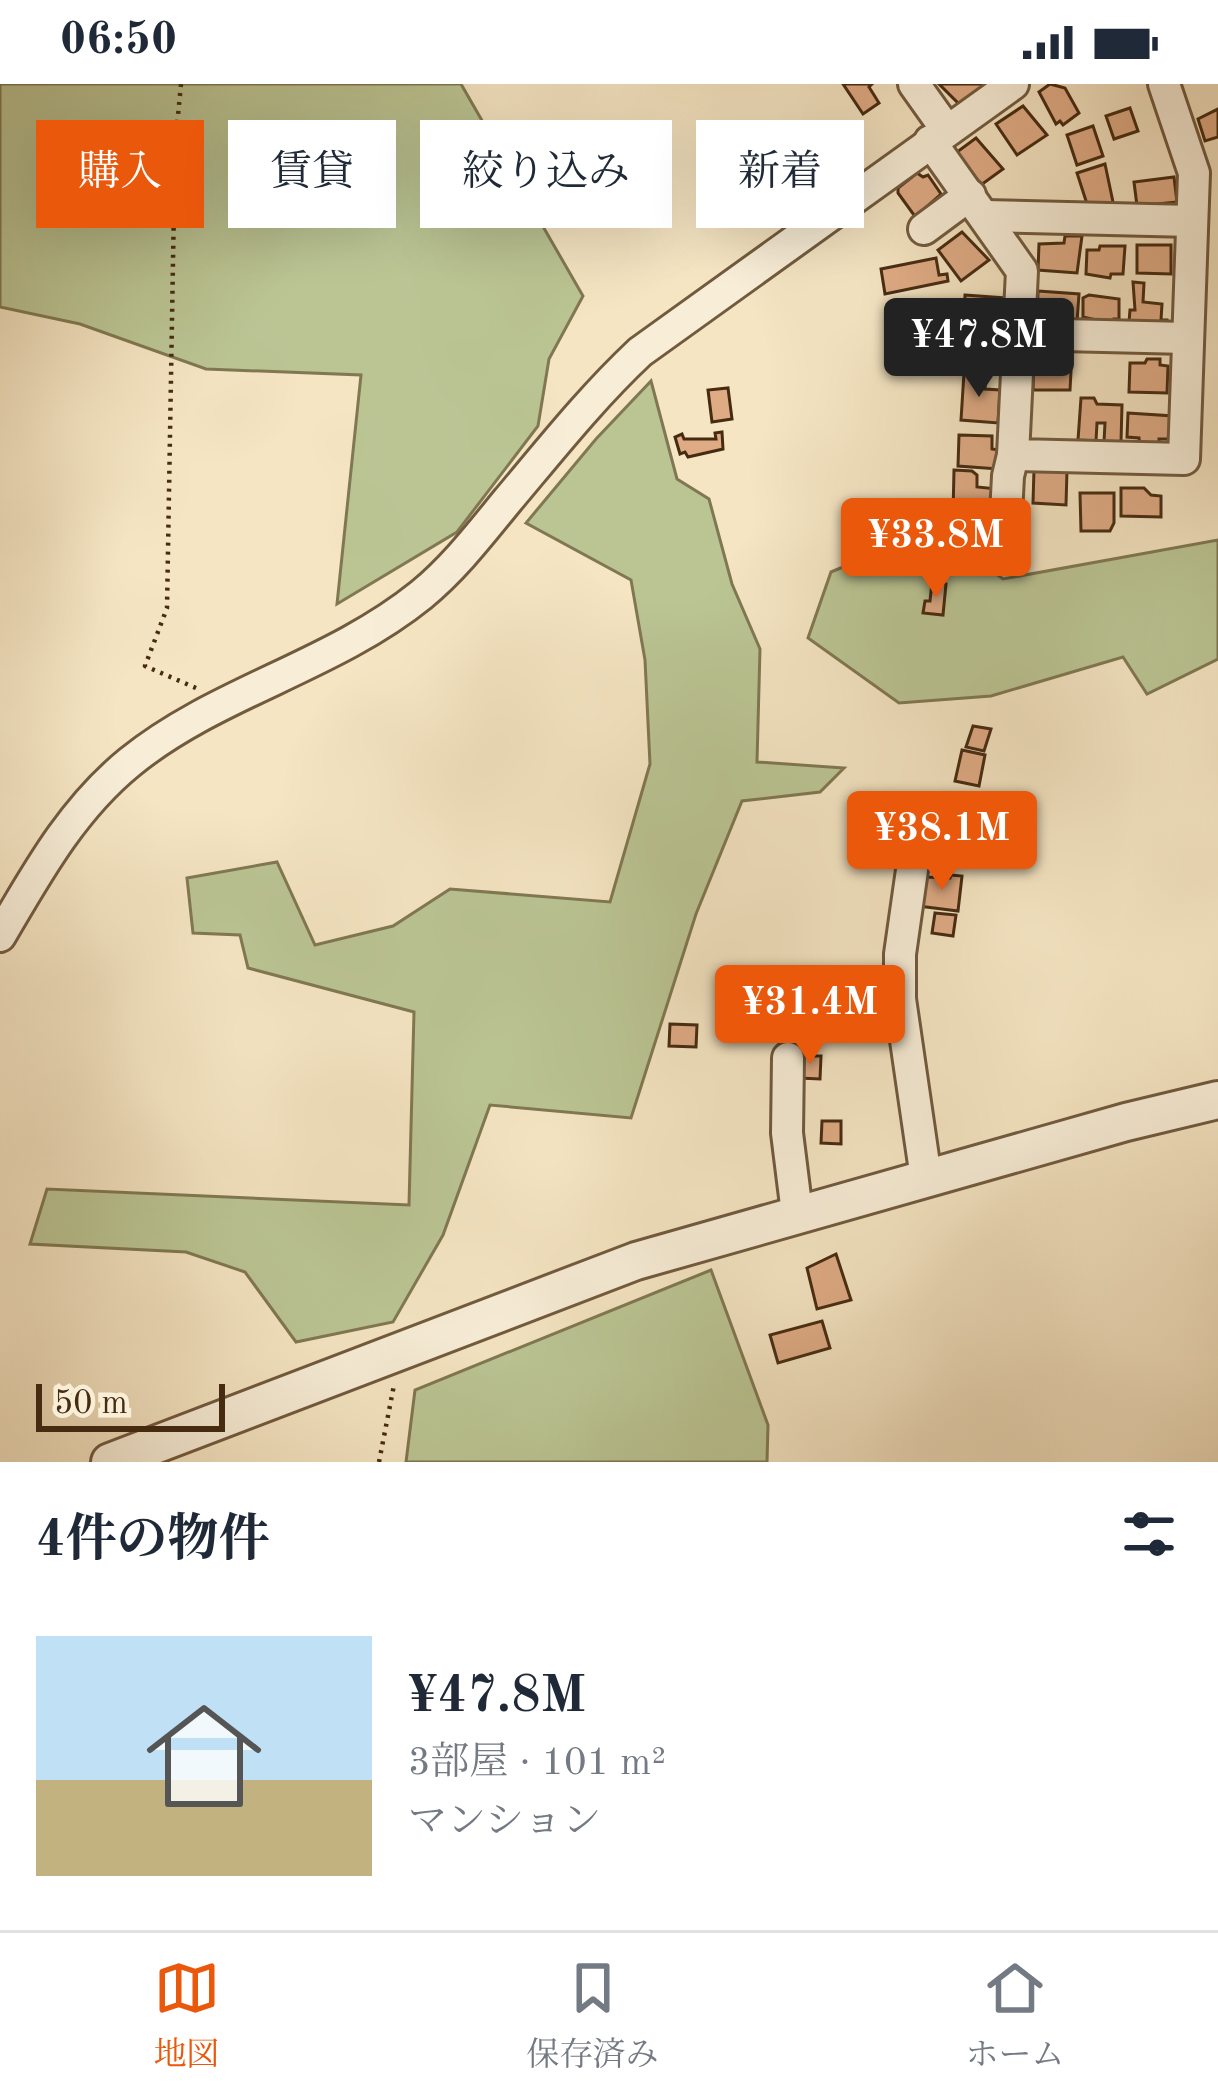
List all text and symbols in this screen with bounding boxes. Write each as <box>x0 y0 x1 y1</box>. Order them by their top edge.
text: 06:50 <box>60 19 177 64</box>
chip: 購入 <box>36 120 204 228</box>
chip: 賃貸 <box>228 120 396 228</box>
chip: 絞り込み <box>420 120 672 228</box>
chip: 新着 <box>696 120 864 228</box>
pin: ¥47.8M <box>881 298 1077 400</box>
text: ¥47.8M <box>911 317 1047 356</box>
pin: ¥33.8M <box>838 498 1034 600</box>
text: ¥33.8M <box>868 517 1004 556</box>
pin: ¥38.1M <box>844 791 1040 893</box>
text: ¥38.1M <box>874 810 1010 849</box>
pin: ¥31.4M <box>712 965 908 1067</box>
text: ¥31.4M <box>742 984 878 1023</box>
scale bar <box>36 1378 225 1431</box>
text: 50 m <box>54 1388 128 1421</box>
icon: filters <box>1116 1501 1182 1567</box>
text: 4件の物件 <box>36 1516 270 1567</box>
text: ¥47.8M <box>408 1672 586 1723</box>
icon: home <box>132 1684 276 1828</box>
text: 3部屋 · 101 m² <box>408 1744 666 1783</box>
text: マンション <box>408 1803 601 1842</box>
tab: 地図 <box>154 1955 220 2077</box>
tab: 保存済み <box>527 1955 659 2077</box>
tab: ホーム <box>966 1955 1065 2077</box>

